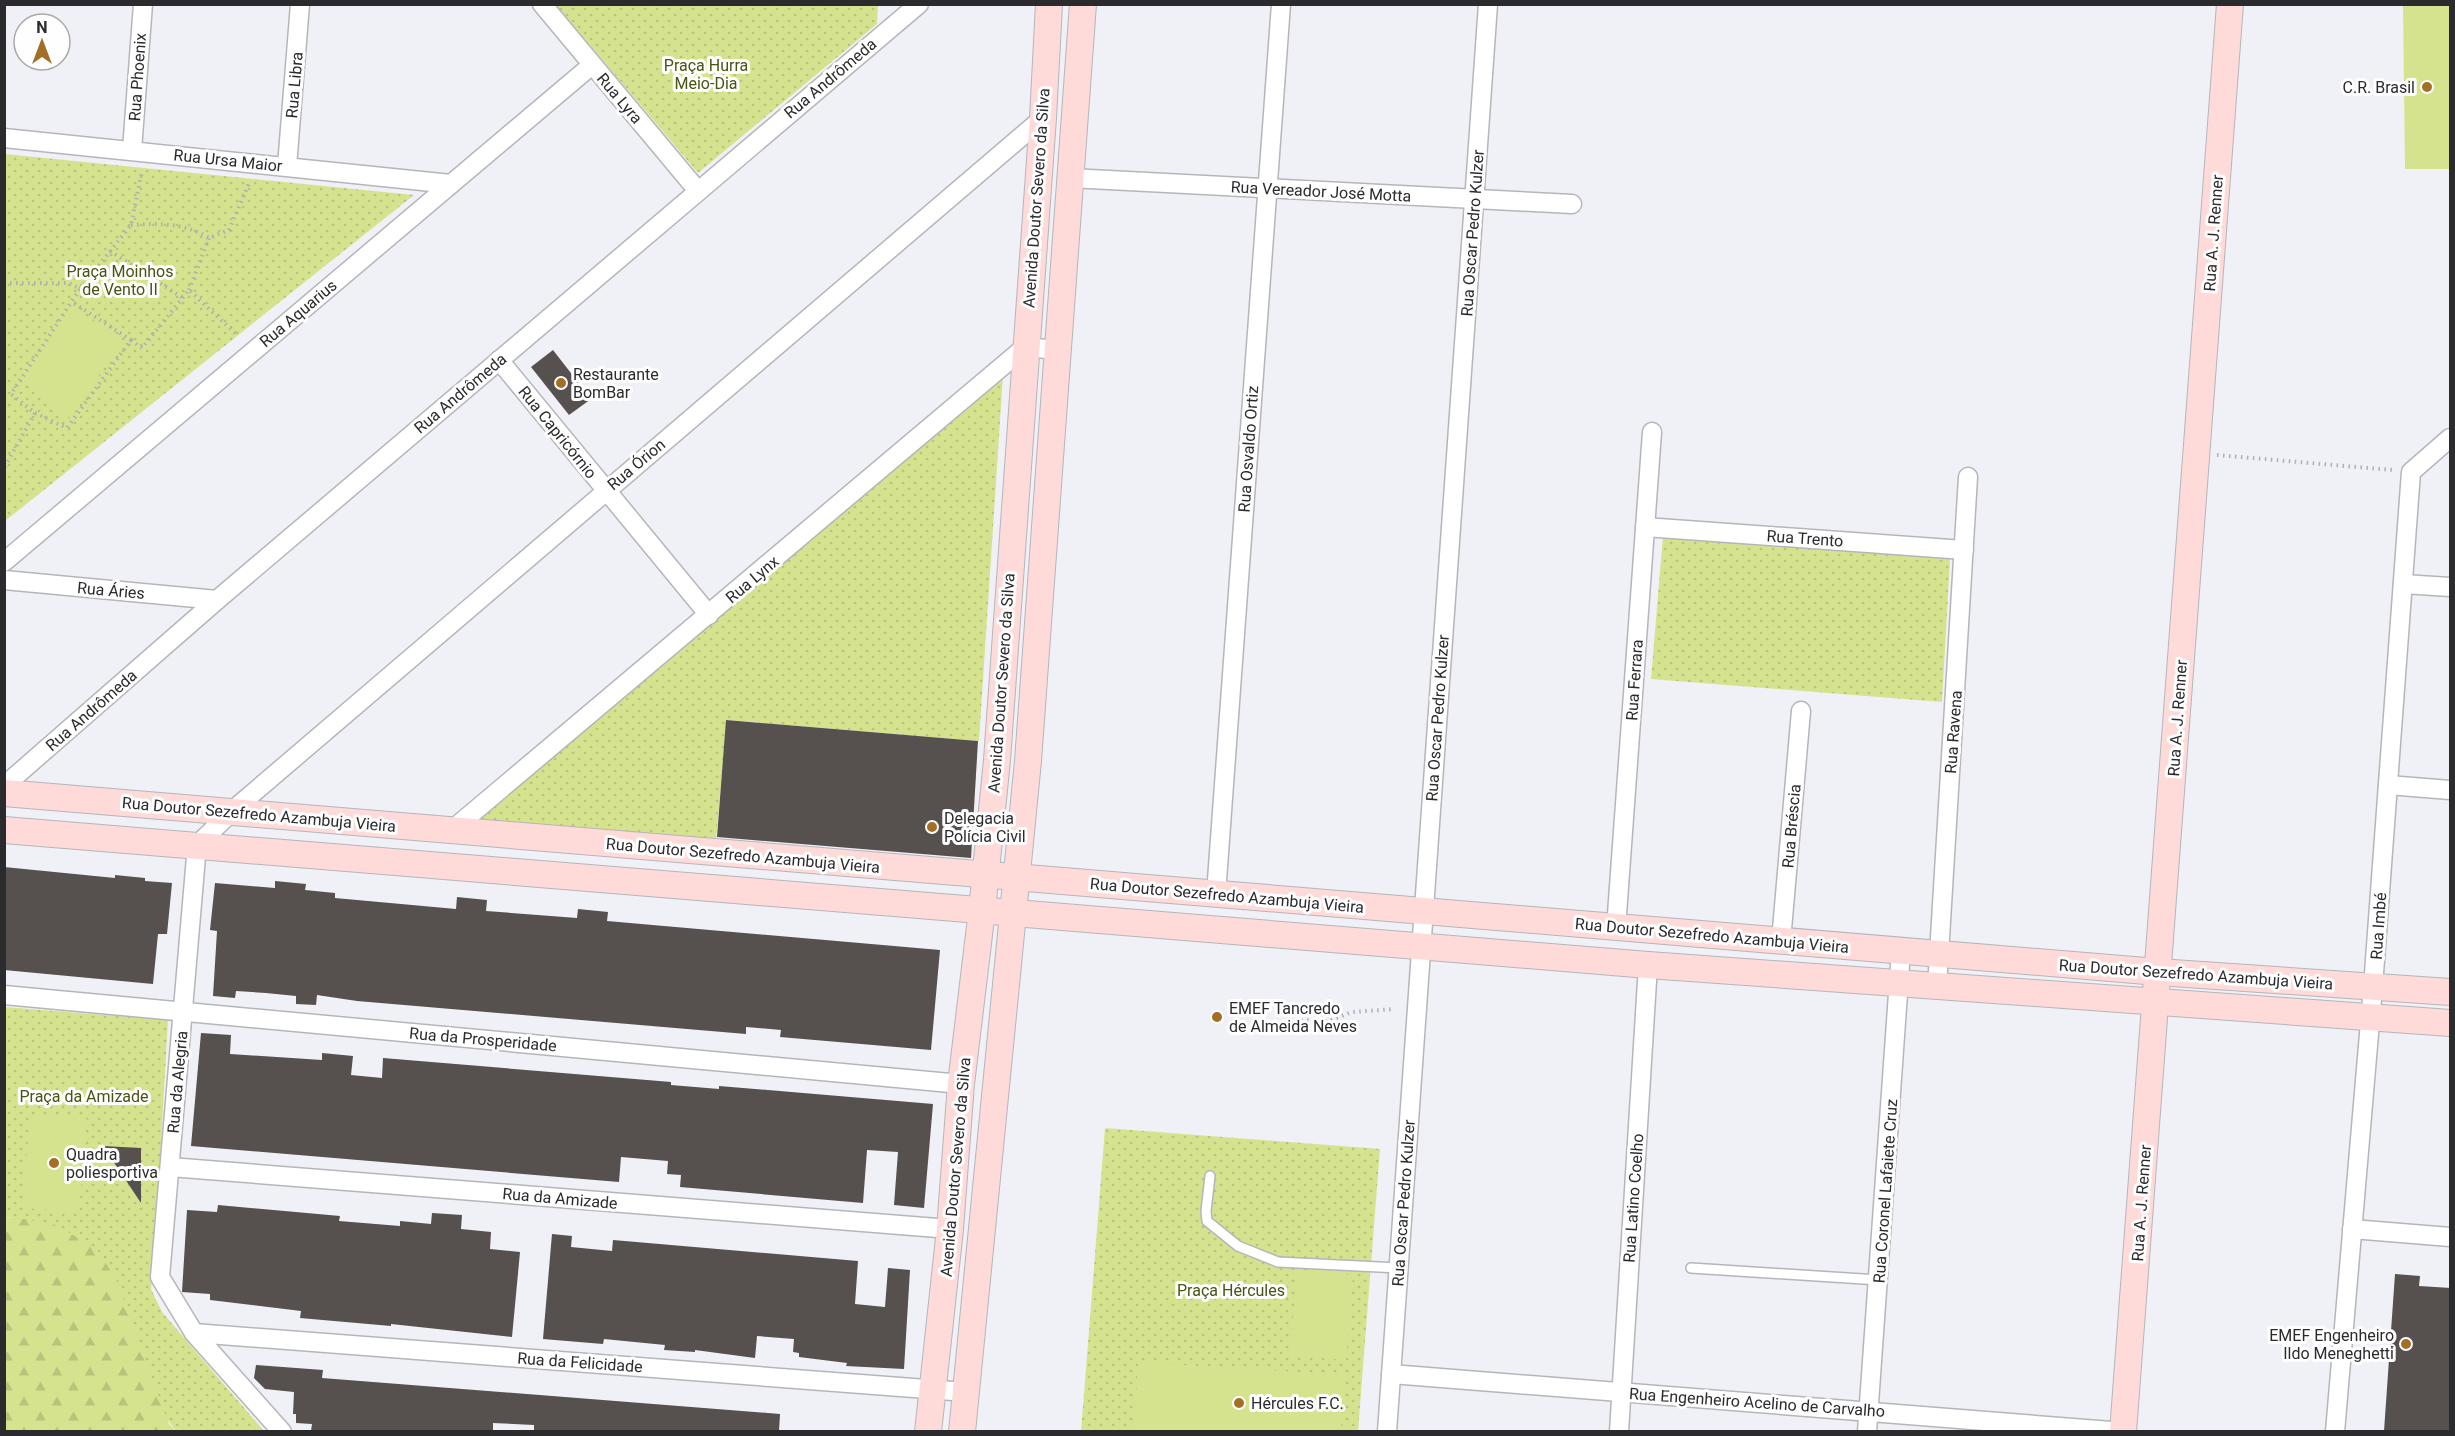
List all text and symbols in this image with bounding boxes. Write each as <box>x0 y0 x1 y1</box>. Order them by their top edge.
north arrow <box>12 12 72 72</box>
text: N <box>36 18 48 37</box>
street label: Rua Phoenix <box>125 32 150 122</box>
street label: Rua Andrômeda <box>780 34 880 122</box>
street label: Rua Libra <box>282 51 307 119</box>
park label: Praça Hurra Meio-Dia <box>664 56 748 93</box>
street label: Rua Lyra <box>593 69 646 128</box>
place label: C.R. Brasil <box>2343 78 2415 97</box>
marker: C.R. Brasil <box>2420 80 2434 94</box>
street label: Avenida Doutor Severo da Silva <box>1019 87 1054 309</box>
street label: Rua Ursa Maior <box>173 145 284 176</box>
street label: Rua Oscar Pedro Kulzer <box>1457 148 1488 317</box>
street label: Rua A. J. Renner <box>2200 173 2227 292</box>
street label: Rua Vereador José Motta <box>1230 177 1412 206</box>
park label: Praça Moinhos de Vento II <box>67 262 173 299</box>
street label: Rua Aquarius <box>256 276 341 351</box>
street label: Rua Andrômeda <box>410 349 510 437</box>
place label: Restaurante BomBar <box>573 365 659 402</box>
marker: Restaurante BomBar <box>554 376 568 390</box>
street label: Rua Capricórnio <box>514 382 601 482</box>
street label: Rua Osvaldo Ortiz <box>1235 385 1262 513</box>
street label: Rua Órion <box>603 434 669 494</box>
street label: Rua Trento <box>1766 526 1844 551</box>
street label: Rua Lynx <box>722 552 783 607</box>
street label: Avenida Doutor Severo da Silva <box>984 572 1019 794</box>
street label: Rua Áries <box>76 578 146 603</box>
street label: Rua Oscar Pedro Kulzer <box>1422 633 1453 802</box>
street label: Rua Ferrara <box>1622 639 1647 721</box>
street label: Rua A. J. Renner <box>2164 658 2191 777</box>
street label: Rua Andrômeda <box>42 666 141 755</box>
street label: Rua Ravena <box>1941 690 1966 774</box>
street label: Rua Bréscia <box>1778 783 1805 869</box>
street label: Rua Doutor Sezefredo Azambuja Vieira <box>121 793 397 836</box>
place label: Delegacia Polícia Civil <box>944 809 1026 846</box>
marker: Delegacia Polícia Civil <box>925 820 939 834</box>
street label: Rua Doutor Sezefredo Azambuja Vieira <box>605 834 881 877</box>
street label: Rua Doutor Sezefredo Azambuja Vieira <box>1089 874 1365 917</box>
street label: Rua Imbé <box>2367 892 2390 960</box>
street label: Rua Doutor Sezefredo Azambuja Vieira <box>1574 914 1850 957</box>
street label: Rua Doutor Sezefredo Azambuja Vieira <box>2058 955 2334 994</box>
place label: EMEF Tancredo de Almeida Neves <box>1229 999 1357 1036</box>
marker: EMEF Tancredo de Almeida Neves <box>1210 1010 1224 1024</box>
street label: Rua da Prosperidade <box>409 1024 557 1055</box>
street label: Rua da Alegria <box>164 1030 191 1134</box>
street label: Avenida Doutor Severo da Silva <box>936 1056 975 1278</box>
park label: Praça da Amizade <box>19 1087 149 1106</box>
street label: Rua Coronel Lafaiete Cruz <box>1870 1098 1901 1284</box>
street label: Rua Oscar Pedro Kulzer <box>1388 1118 1419 1287</box>
street label: Rua Latino Coelho <box>1620 1133 1647 1263</box>
street label: Rua A. J. Renner <box>2128 1143 2155 1262</box>
place label: Quadra poliesportiva <box>66 1145 158 1182</box>
marker: Quadra poliesportiva <box>47 1156 61 1170</box>
street label: Rua da Amizade <box>502 1184 618 1213</box>
park label: Praça Hércules <box>1177 1281 1285 1300</box>
place label: EMEF Engenheiro Ildo Meneghetti <box>2269 1326 2394 1363</box>
marker: EMEF Engenheiro Ildo Meneghetti <box>2399 1337 2413 1351</box>
street label: Rua da Felicidade <box>517 1349 643 1376</box>
street label: Rua Engenheiro Acelino de Carvalho <box>1628 1384 1886 1421</box>
place label: Hércules F.C. <box>1251 1394 1344 1413</box>
marker: Hércules F.C. <box>1232 1396 1246 1410</box>

